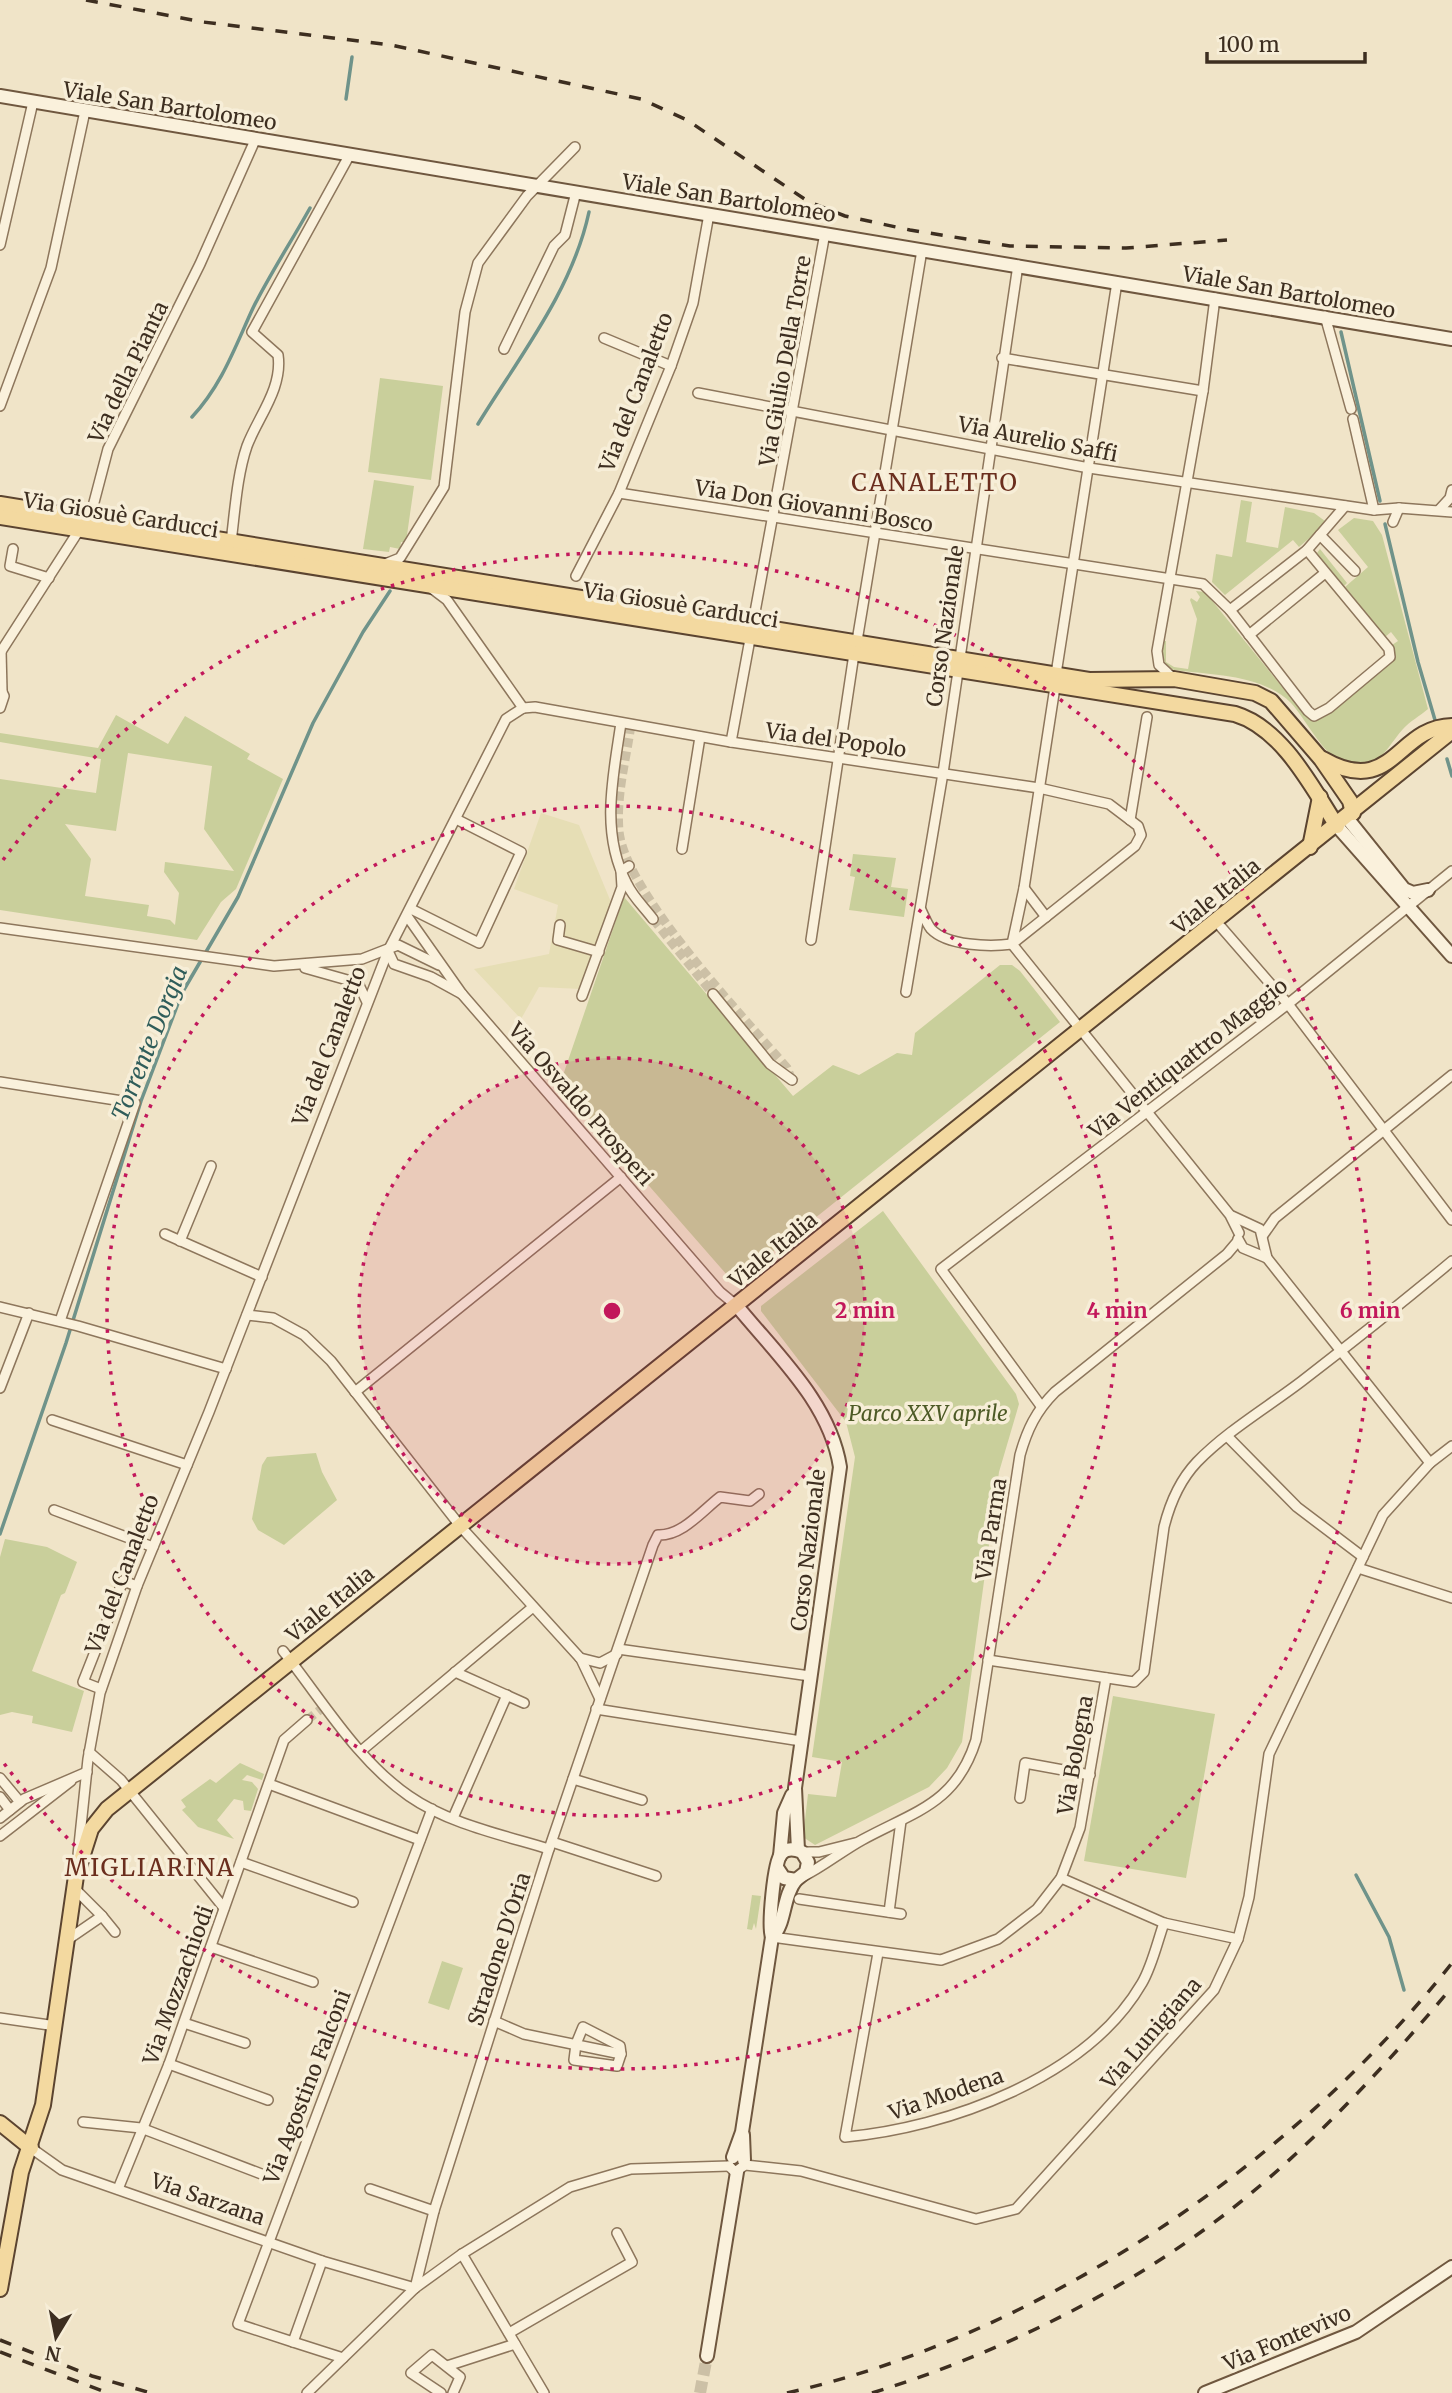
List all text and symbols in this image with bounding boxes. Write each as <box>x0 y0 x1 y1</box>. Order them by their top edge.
scale bar <box>1207 21 1364 65</box>
text: 100 m <box>1218 31 1280 58</box>
street label: Viale San Bartolomeo <box>60 76 279 136</box>
street label: Viale San Bartolomeo <box>619 168 838 228</box>
street label: Via Giulio Della Torre <box>753 253 817 470</box>
street label: Viale San Bartolomeo <box>1179 260 1398 324</box>
street label: Via della Pianta <box>82 297 174 448</box>
street label: Via del Canaletto <box>593 309 679 476</box>
street label: Via Aurelio Saffi <box>955 410 1120 468</box>
district label: CANALETTO <box>851 467 1019 498</box>
street label: Via Don Giovanni Bosco <box>692 474 935 538</box>
street label: Via Giosuè Carducci <box>20 486 221 544</box>
street label: Corso Nazionale <box>920 543 970 708</box>
street label: Via Giosuè Carducci <box>580 576 781 634</box>
street label: Via del Popolo <box>763 717 908 763</box>
street label: Viale Italia <box>1166 852 1266 940</box>
water label: Torrente Dorgia <box>105 962 193 1124</box>
street label: Via del Canaletto <box>286 963 372 1130</box>
street label: Via Ventiquattro Maggio <box>1082 972 1293 1145</box>
street label: Via Osvaldo Prosperi <box>502 1016 659 1191</box>
street label: Viale Italia <box>723 1206 823 1294</box>
text: 2 min <box>835 1297 895 1324</box>
text: 4 min <box>1087 1297 1147 1324</box>
text: 6 min <box>1340 1297 1400 1324</box>
centre of rings <box>600 1299 624 1323</box>
park label: Parco XXV aprile <box>848 1400 1008 1427</box>
street label: Corso Nazionale <box>785 1468 831 1632</box>
street label: Via Parma <box>969 1476 1012 1583</box>
street label: Via del Canaletto <box>79 1491 165 1658</box>
street label: Viale Italia <box>280 1560 380 1648</box>
street label: Via Bologna <box>1051 1693 1099 1818</box>
district label: MIGLIARINA <box>65 1852 235 1883</box>
street label: Stradone D'Oria <box>461 1869 537 2029</box>
street label: Via Mozzachiodi <box>136 1902 219 2069</box>
street label: Via Lunigiana <box>1094 1972 1207 2095</box>
street label: Via Agostino Falconi <box>257 1986 357 2189</box>
street label: Via Modena <box>884 2062 1007 2126</box>
street label: Via Sarzana <box>147 2167 269 2231</box>
street label: Via Fontevivo <box>1218 2299 1355 2377</box>
north arrow <box>21 2302 91 2372</box>
text: N <box>44 2341 63 2367</box>

